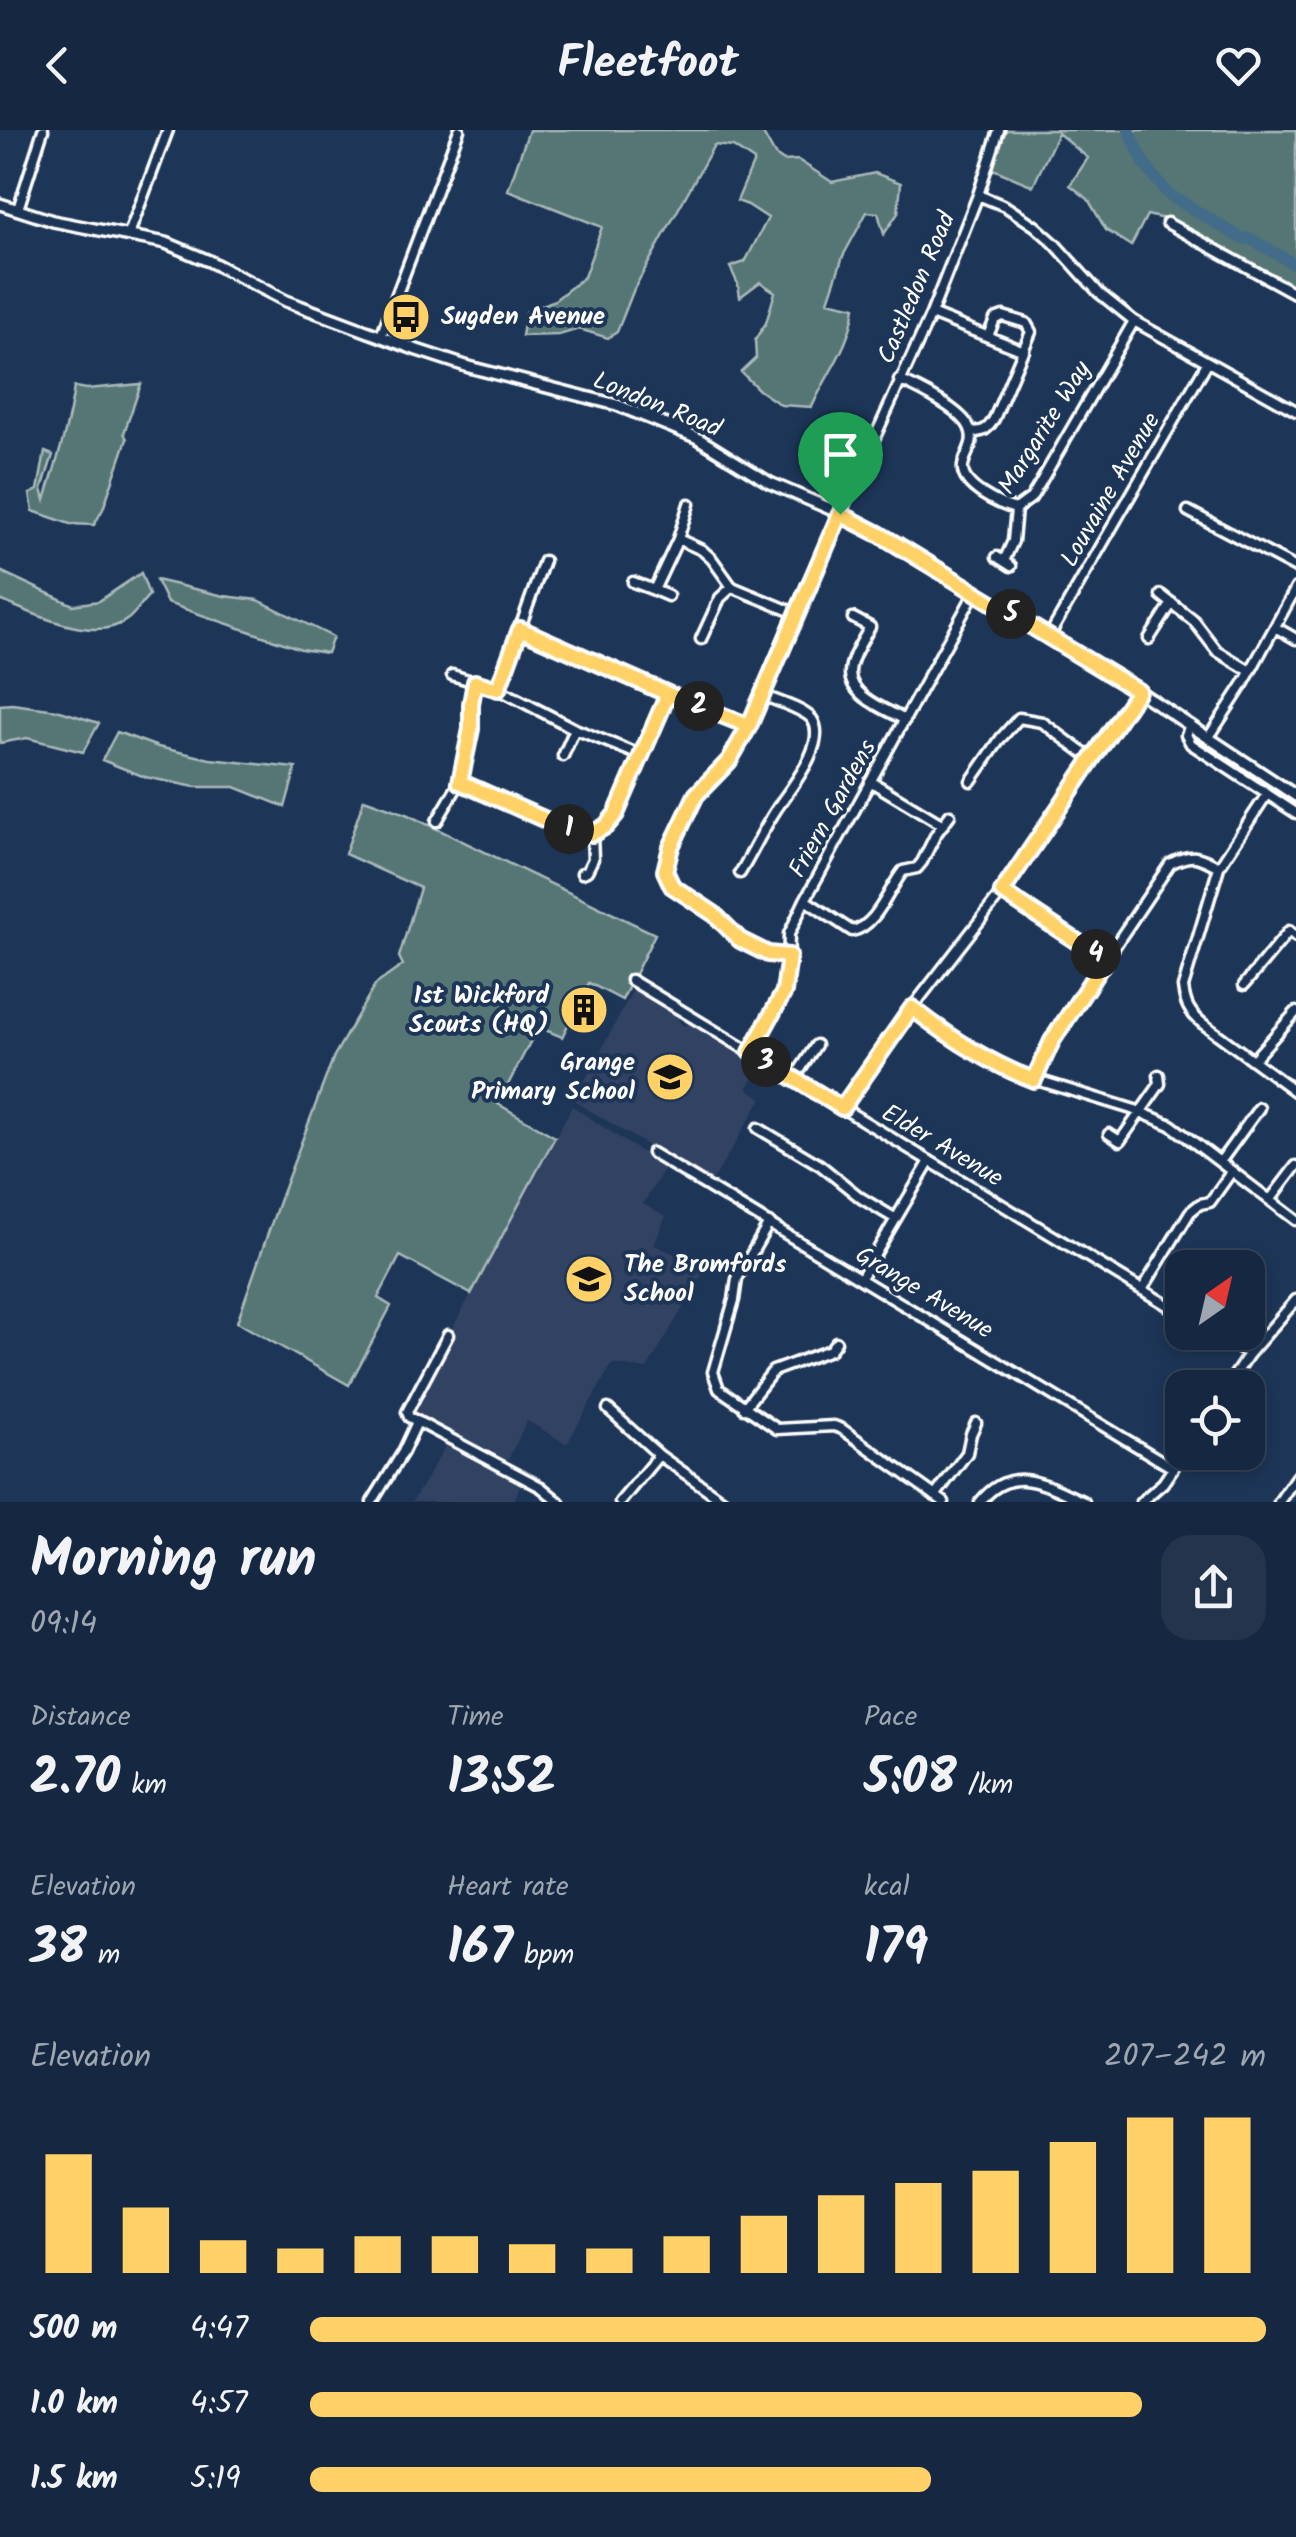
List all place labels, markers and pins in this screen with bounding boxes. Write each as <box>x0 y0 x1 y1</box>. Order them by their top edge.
bus stop icon: Sugden Avenue <box>380 291 432 343</box>
place label: Sugden Avenue <box>441 297 605 337</box>
pin <box>798 412 883 515</box>
pin: 5 <box>986 589 1036 639</box>
pin: 2 <box>674 681 724 731</box>
pin: 1 <box>544 804 594 854</box>
pin: 4 <box>1071 929 1121 979</box>
place label: 1st Wickford Scouts (HQ) <box>409 976 550 1045</box>
building icon: 1st Wickford Scouts (HQ) <box>558 984 610 1036</box>
pin: 3 <box>741 1037 791 1087</box>
place label: Grange Primary School <box>471 1043 635 1112</box>
school or university icon: Grange Primary School <box>644 1051 696 1103</box>
place label: The Bromfords School <box>624 1245 787 1314</box>
school or university icon: The Bromfords School <box>563 1253 615 1305</box>

